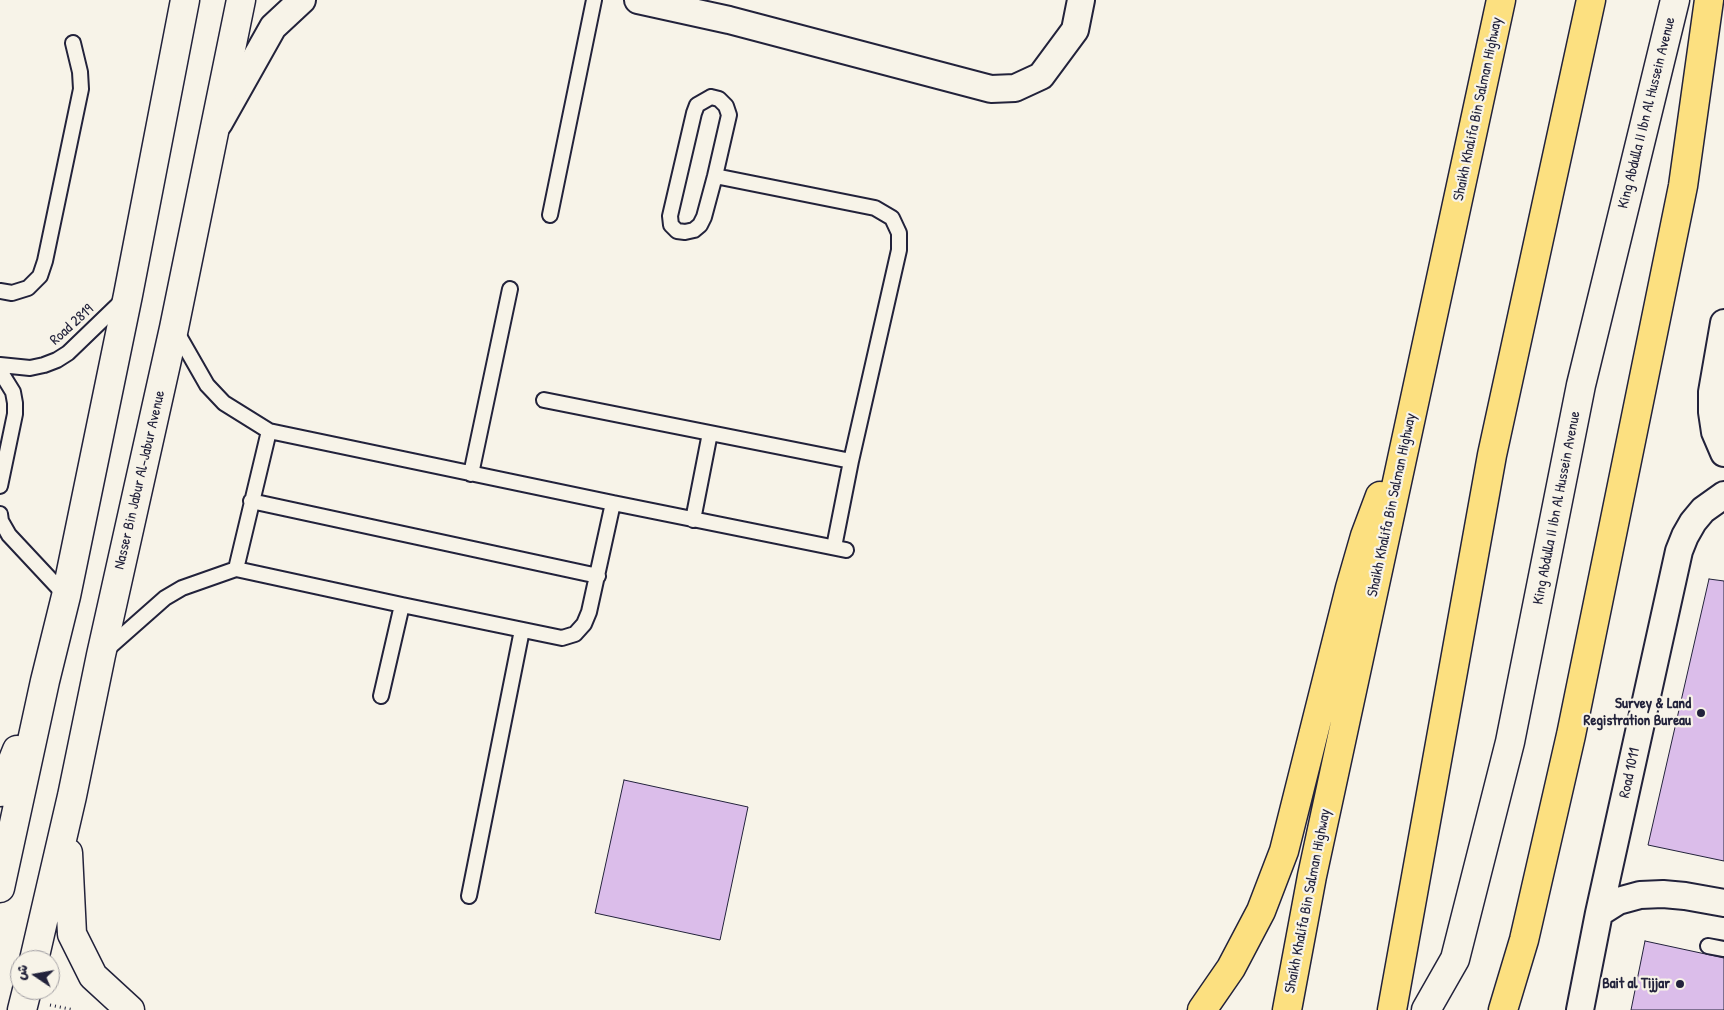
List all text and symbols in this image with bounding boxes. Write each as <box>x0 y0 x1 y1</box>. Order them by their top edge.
street label: King Abdulla II Ibn Al Hussein Avenue <box>1614 15 1680 211</box>
street label: Shaikh Khalifa Bin Salman Highway <box>1450 16 1506 202</box>
street label: Road 2819 <box>46 301 98 349</box>
street label: Nasser Bin Jabur Al-Jabur Avenue <box>111 389 169 571</box>
street label: King Abdulla II Ibn Al Hussein Avenue <box>1529 410 1585 606</box>
street label: Shaikh Khalifa Bin Salman Highway <box>1364 412 1420 598</box>
place label: Survey & Land Registration Bureau <box>1584 695 1691 730</box>
marker: Survey & Land Registration Bureau <box>1695 707 1707 719</box>
street label: Road 1011 <box>1616 746 1644 800</box>
street label: Shaikh Khalifa Bin Salman Highway <box>1281 807 1335 995</box>
north arrow <box>10 950 60 1000</box>
text: ش <box>10 962 32 981</box>
place label: Bait al Tijjar <box>1602 975 1670 993</box>
marker: Bait al Tijjar <box>1674 978 1686 990</box>

